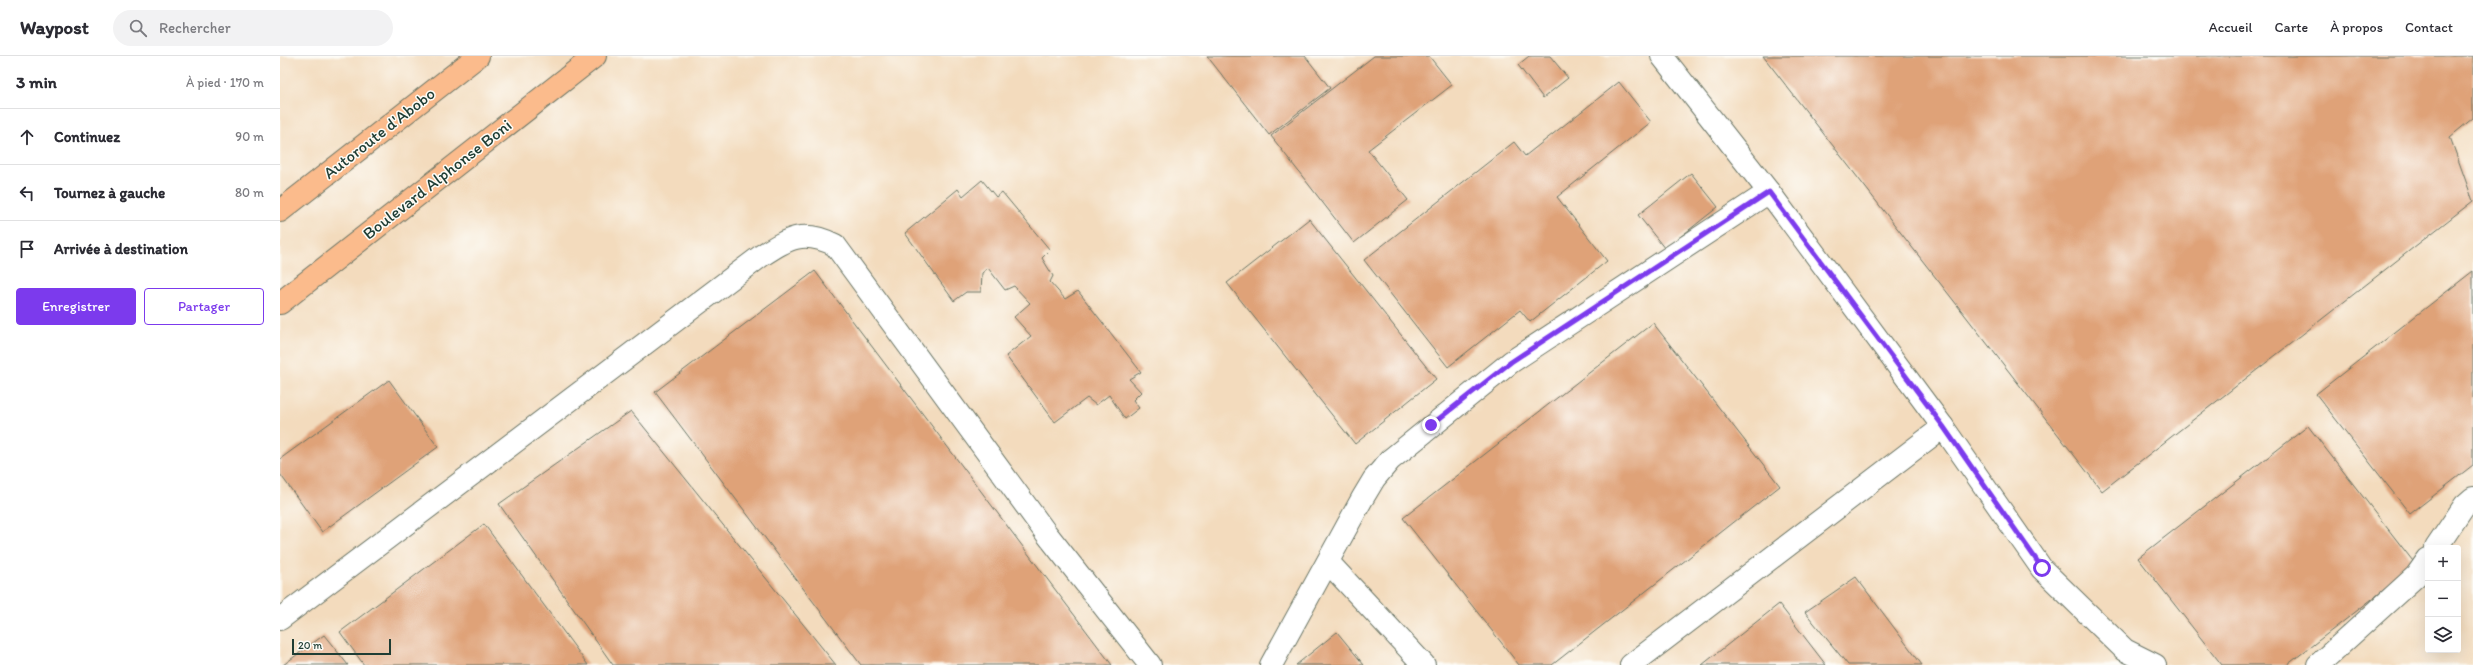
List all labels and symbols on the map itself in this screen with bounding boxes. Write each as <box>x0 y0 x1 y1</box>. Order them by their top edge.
street label: Autoroute d'Abobo <box>319 83 439 183</box>
street label: Boulevard Alphonse Boni <box>359 115 515 243</box>
route end <box>1422 416 1440 434</box>
route start <box>2033 559 2051 577</box>
scale bar <box>292 637 391 656</box>

